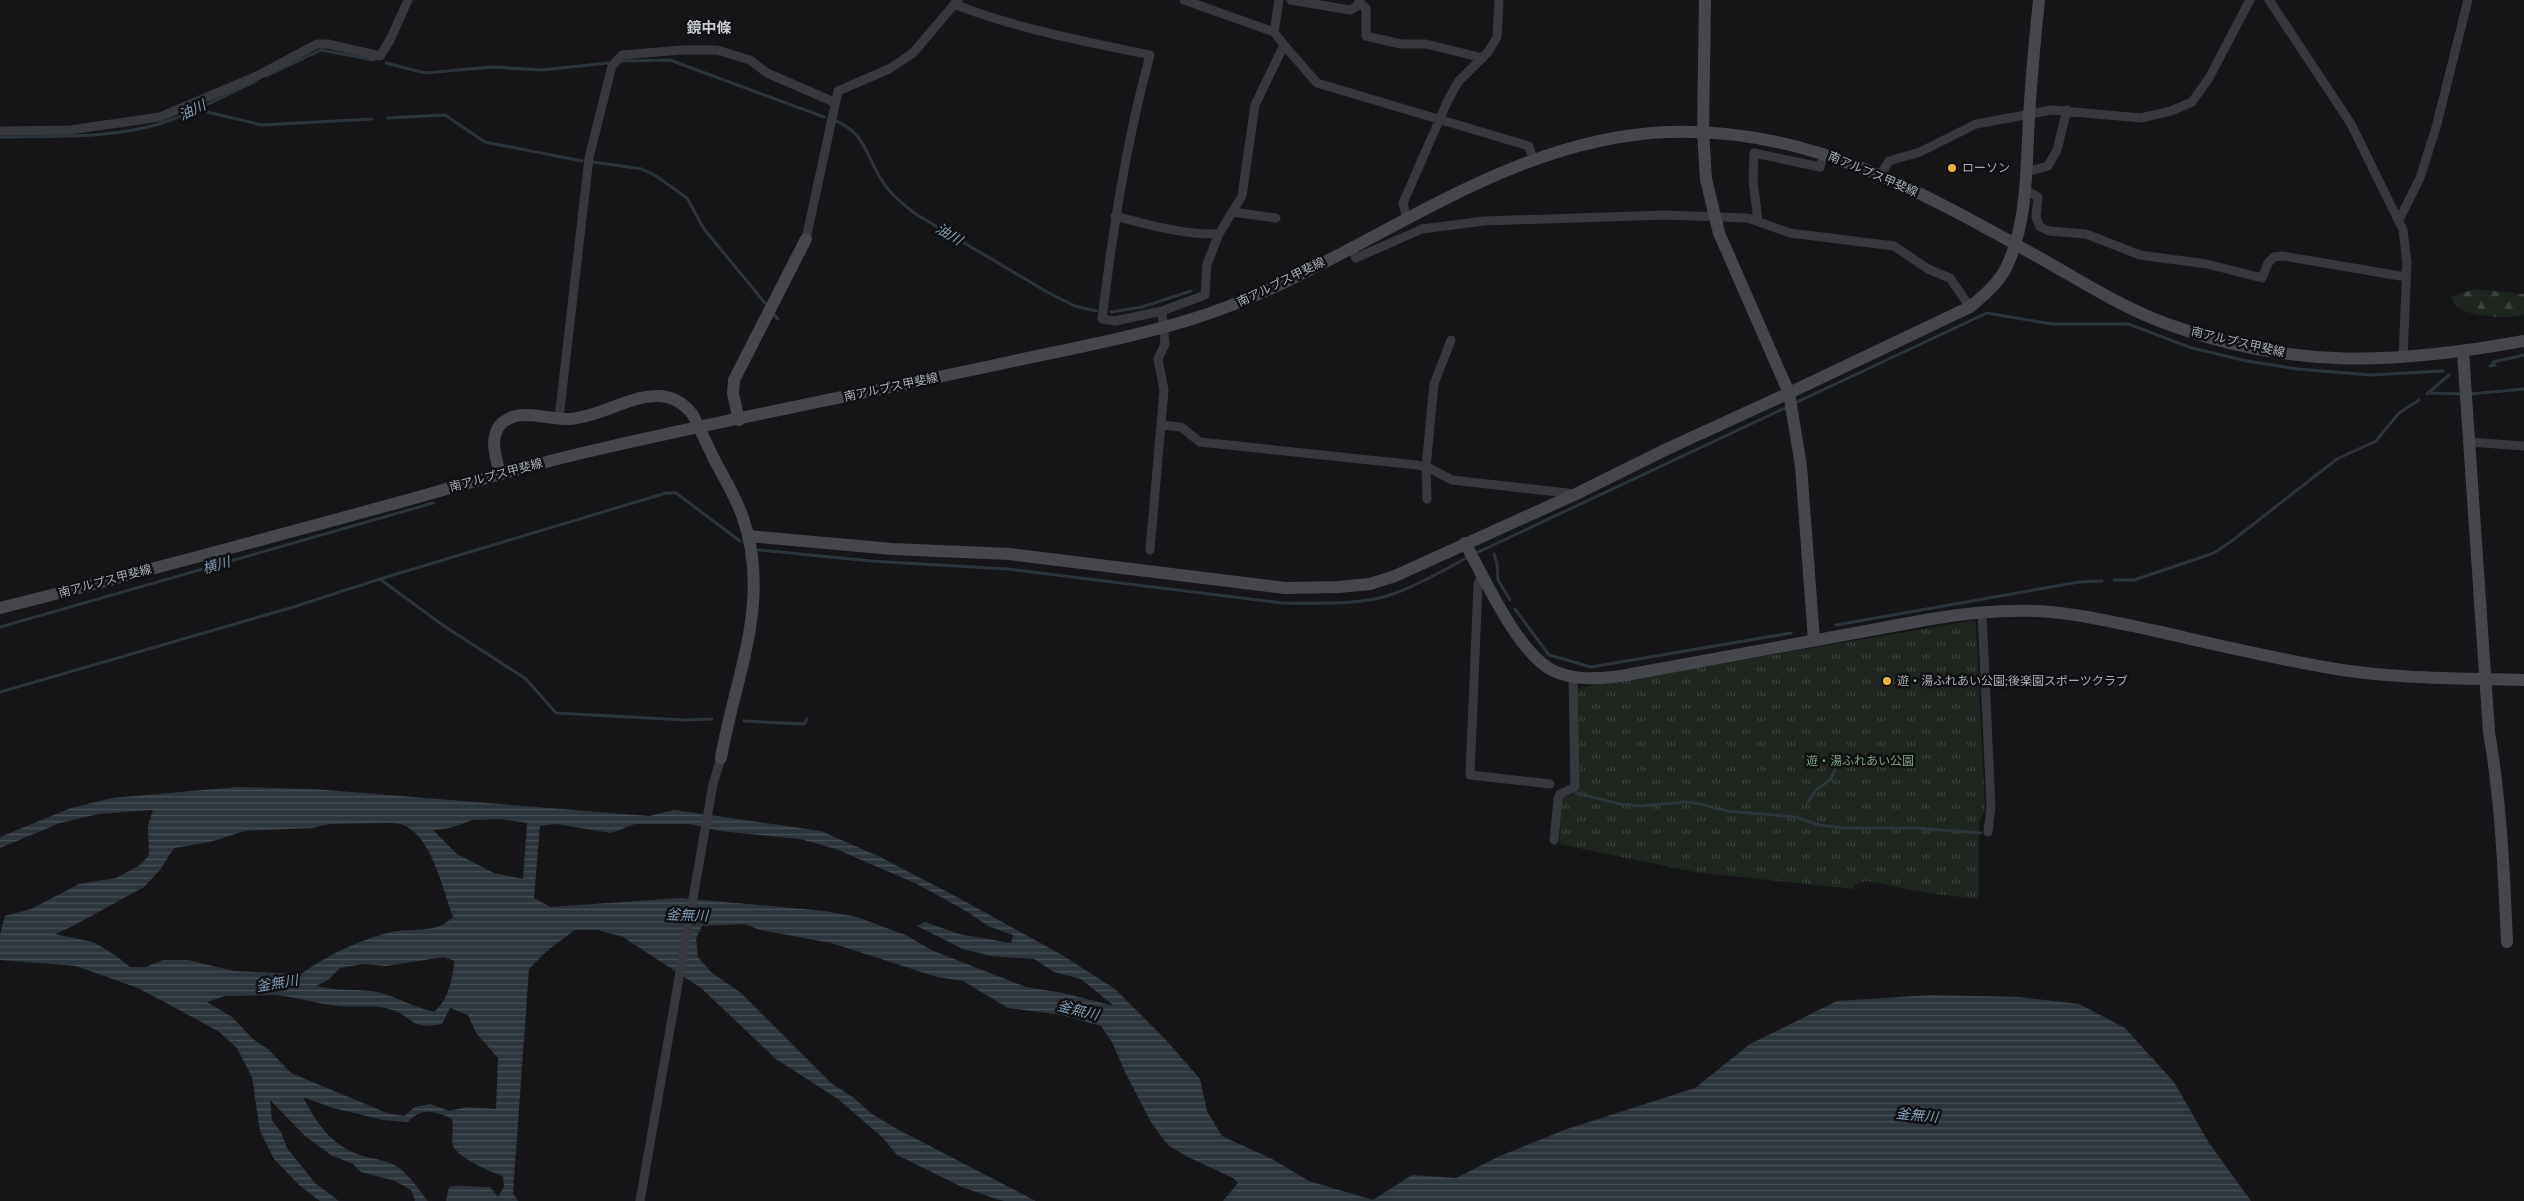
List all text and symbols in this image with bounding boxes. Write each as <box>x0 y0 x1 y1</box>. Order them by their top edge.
district label: 鏡中條 <box>686 19 732 36</box>
water label: 油川 <box>176 96 210 123</box>
street label: 南アルプス甲斐線 <box>1826 149 1920 199</box>
place label: ローソン <box>1962 161 2010 175</box>
marker: ローソン <box>1946 162 1958 174</box>
water label: 油川 <box>933 220 967 249</box>
street label: 南アルプス甲斐線 <box>1235 255 1327 309</box>
street label: 南アルプス甲斐線 <box>2190 324 2286 360</box>
street label: 南アルプス甲斐線 <box>843 370 939 404</box>
street label: 南アルプス甲斐線 <box>448 456 544 494</box>
water label: 横川 <box>200 553 234 577</box>
street label: 南アルプス甲斐線 <box>57 562 153 600</box>
place label: 遊・湯ふれあい公園;後楽園スポーツクラブ <box>1897 674 2128 688</box>
marker: 遊・湯ふれあい公園;後楽園スポーツクラブ <box>1881 675 1893 687</box>
park label: 遊・湯ふれあい公園 <box>1806 754 1914 768</box>
water label: 釜無川 <box>666 906 710 924</box>
water label: 釜無川 <box>255 972 301 994</box>
water label: 釜無川 <box>1056 997 1102 1023</box>
water label: 釜無川 <box>1895 1105 1941 1125</box>

